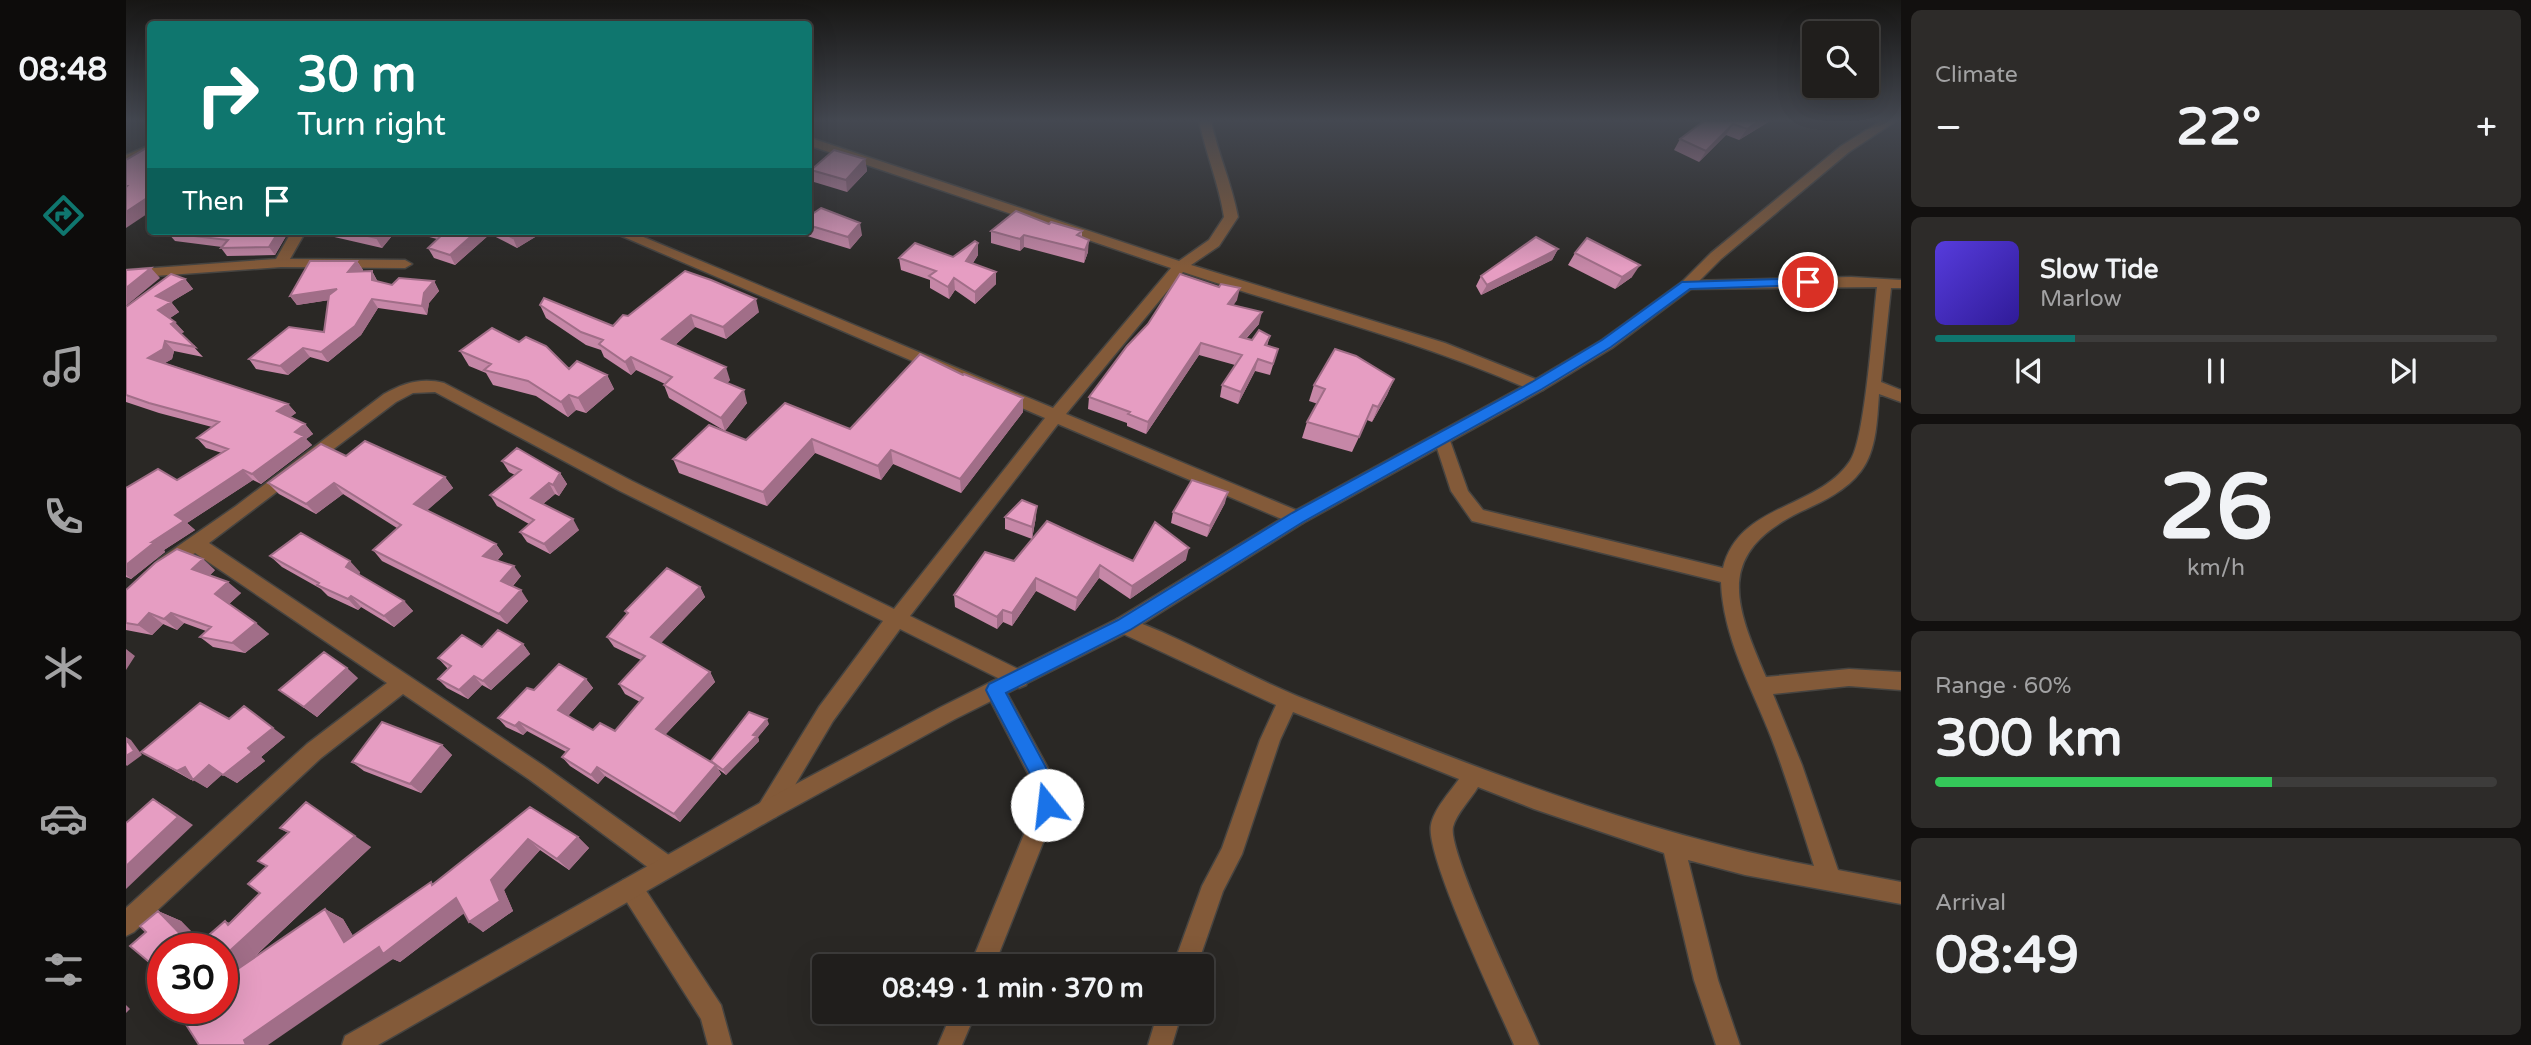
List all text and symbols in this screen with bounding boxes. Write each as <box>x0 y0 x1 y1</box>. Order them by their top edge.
map controls <box>1802 21 1879 98</box>
button: search <box>1802 21 1879 98</box>
text: 30 m <box>297 46 416 105</box>
icon: right <box>182 49 273 140</box>
text: 08:48 <box>19 51 107 89</box>
text: Climate <box>1935 61 2018 89</box>
text: 22° <box>2176 96 2261 159</box>
text: − <box>1935 105 1962 151</box>
text: + <box>2476 105 2497 151</box>
text: Turn right <box>297 106 446 144</box>
icon: arrive <box>258 182 296 220</box>
text: Then <box>182 186 244 217</box>
icon: directions <box>39 191 88 240</box>
pin <box>1778 252 1838 312</box>
text: Slow Tide <box>2040 254 2158 285</box>
icon: arrive <box>1789 263 1827 301</box>
text: Marlow <box>2040 285 2122 313</box>
icon: music <box>39 342 88 391</box>
icon: previous <box>2010 352 2048 390</box>
icon: pause <box>2197 352 2235 390</box>
icon: next <box>2384 352 2422 390</box>
text: 26 <box>2159 453 2273 563</box>
icon: phone <box>39 492 88 541</box>
text: km/h <box>2187 554 2245 582</box>
icon: climate <box>39 643 88 692</box>
text: Range · 60% <box>1935 672 2071 700</box>
text: 300 km <box>1935 707 2123 770</box>
position arrow <box>1010 768 1084 842</box>
icon: car <box>39 794 88 843</box>
text: Arrival <box>1935 889 2006 917</box>
text: 08:49 <box>1935 924 2079 987</box>
speed limit sign: 30 <box>147 933 238 1024</box>
icon: filters <box>39 945 88 994</box>
text: 08:49 · 1 min · 370 m <box>882 973 1144 1004</box>

